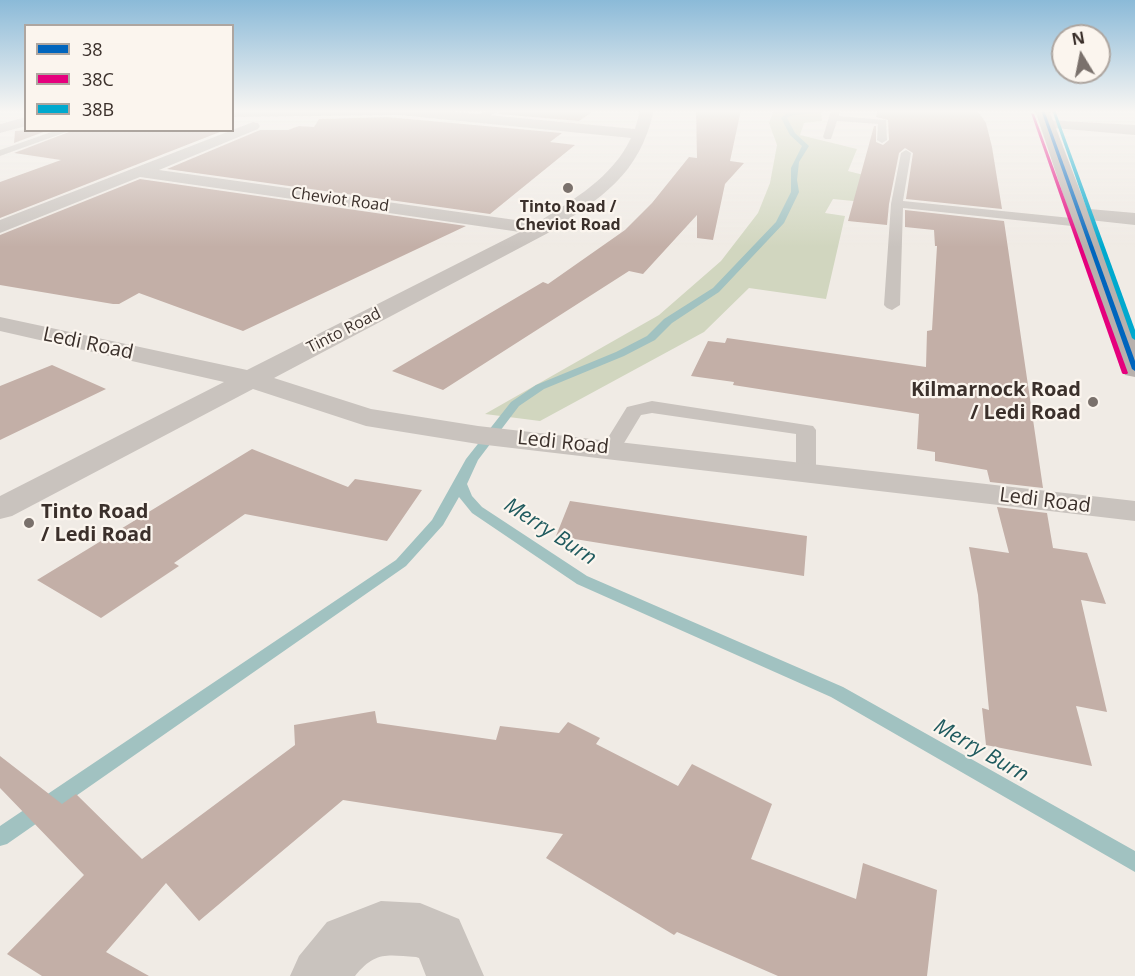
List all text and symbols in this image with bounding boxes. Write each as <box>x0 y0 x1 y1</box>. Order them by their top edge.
legend <box>24 24 234 132</box>
north arrow <box>1051 24 1111 84</box>
text: N <box>1070 26 1087 50</box>
text: 38 <box>82 37 103 61</box>
text: 38C <box>82 67 114 91</box>
text: 38B <box>82 97 114 121</box>
marker: Tinto Road / Cheviot Road <box>561 181 575 195</box>
street label: Cheviot Road <box>290 184 390 216</box>
place label: Tinto Road / Cheviot Road <box>515 197 621 235</box>
street label: Tinto Road <box>304 304 384 358</box>
street label: Ledi Road <box>41 323 135 365</box>
place label: Kilmarnock Road / Ledi Road <box>911 378 1081 425</box>
marker: Kilmarnock Road / Ledi Road <box>1086 395 1100 409</box>
street label: Ledi Road <box>516 426 610 460</box>
street label: Ledi Road <box>998 483 1092 519</box>
water label: Merry Burn <box>499 493 601 571</box>
place label: Tinto Road / Ledi Road <box>41 500 152 547</box>
marker: Tinto Road / Ledi Road <box>22 516 36 530</box>
water label: Merry Burn <box>929 714 1033 788</box>

